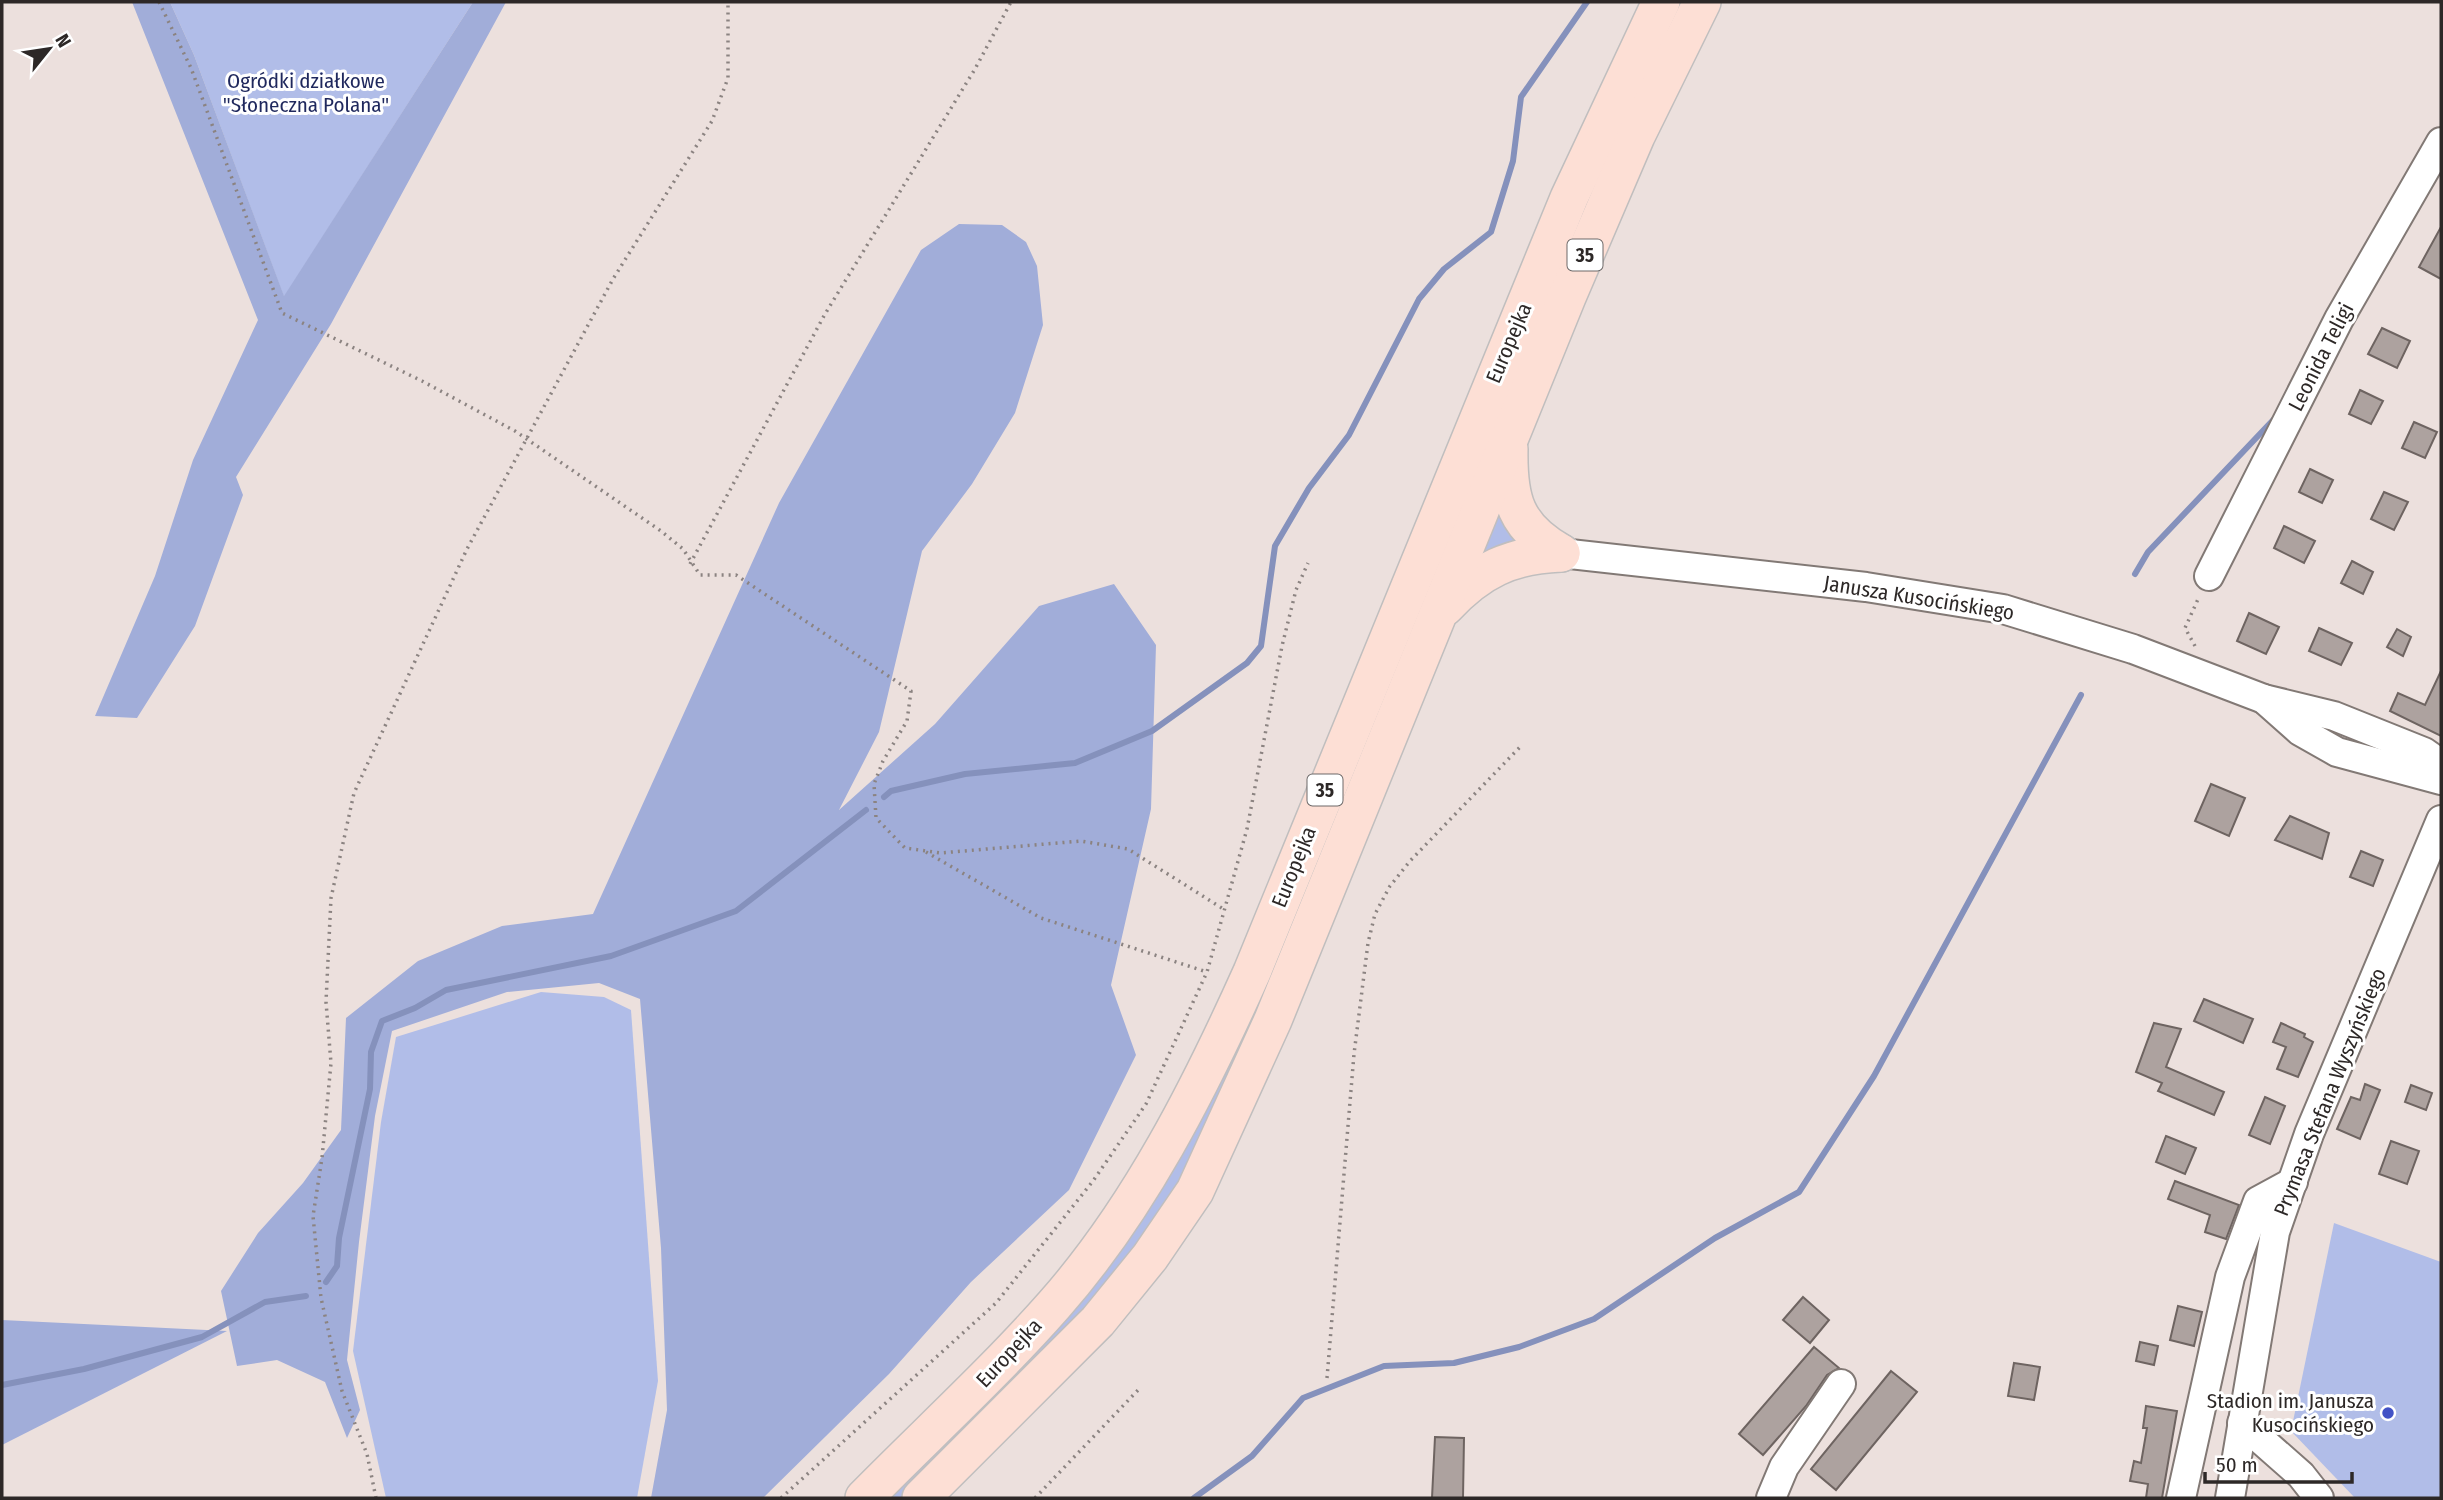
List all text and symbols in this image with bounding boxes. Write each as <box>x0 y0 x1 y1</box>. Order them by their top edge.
north arrow <box>14 14 84 84</box>
text: N <box>50 30 76 51</box>
park label: Ogródki działkowe "Słoneczna Polana" <box>223 68 389 118</box>
road number: 35 <box>1568 240 1602 270</box>
street label: Europejka <box>1480 299 1538 387</box>
street label: Leonida Teligi <box>2283 299 2359 415</box>
street label: Janusza Kusocińskiego <box>1822 570 2016 626</box>
road number: 35 <box>1308 775 1342 806</box>
street label: Europejka <box>1266 823 1322 911</box>
street label: Prymasa Stefana Wyszyńskiego <box>2268 964 2392 1220</box>
street label: Europejka <box>971 1313 1047 1393</box>
place label: Stadion im. Janusza Kusocińskiego <box>2207 1388 2374 1438</box>
marker: Stadion im. Janusza Kusocińskiego <box>2380 1405 2396 1421</box>
scale bar <box>2205 1440 2352 1484</box>
text: 50 m <box>2216 1452 2258 1478</box>

